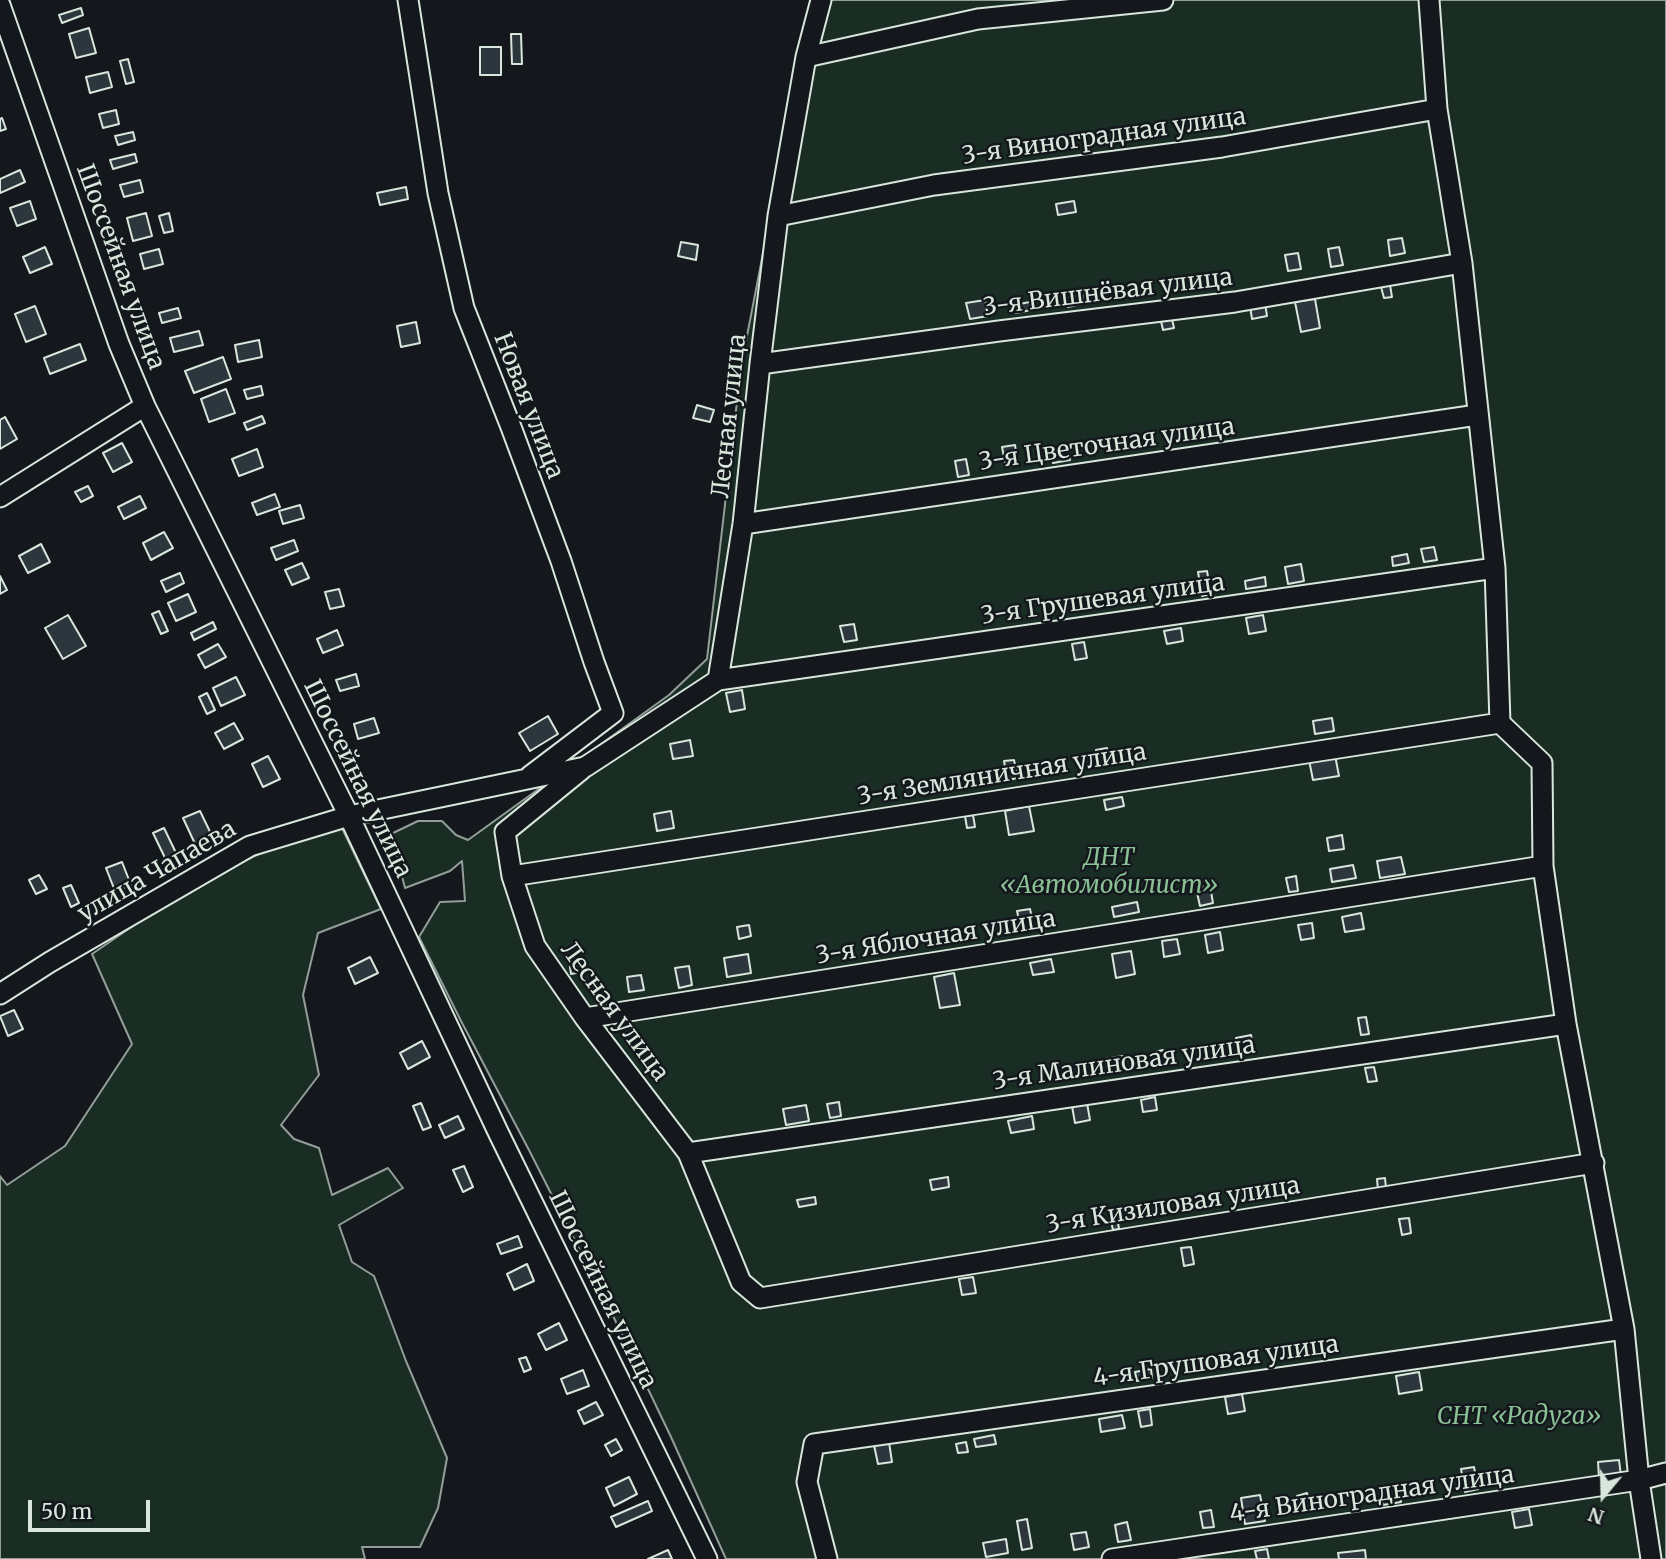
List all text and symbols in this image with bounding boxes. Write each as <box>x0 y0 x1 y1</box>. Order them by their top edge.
street label: 3-я Виноградная улица <box>960 103 1248 171</box>
street label: Шоссейная улица <box>69 160 171 374</box>
street label: 3-я Вишнёвая улица <box>982 263 1234 323</box>
street label: Новая улица <box>487 329 569 483</box>
street label: Лесная улица <box>707 332 753 500</box>
street label: 3-я Цветочная улица <box>977 413 1237 477</box>
street label: 3-я Грушевая улица <box>979 569 1227 631</box>
street label: Шоссейная улица <box>297 675 417 883</box>
street label: 3-я Земляничная улица <box>856 738 1148 812</box>
street label: улица Чапаева <box>73 815 241 929</box>
park label: ДНТ «Автомобилист» <box>1000 844 1218 900</box>
street label: 3-я Яблочная улица <box>814 905 1058 971</box>
street label: Лесная улица <box>554 937 674 1087</box>
street label: 3-я Малиновая улица <box>991 1031 1257 1097</box>
street label: 3-я Кизиловая улица <box>1044 1172 1302 1240</box>
street label: Шоссейная улица <box>542 1186 662 1394</box>
street label: 4-я Грушовая улица <box>1091 1331 1341 1393</box>
park label: СНТ «Радуга» <box>1437 1403 1601 1431</box>
street label: 4-я Виноградная улица <box>1228 1461 1516 1529</box>
north arrow <box>1568 1461 1638 1531</box>
scale bar <box>32 1486 154 1530</box>
text: 50 m <box>41 1498 92 1525</box>
text: N <box>1585 1502 1607 1530</box>

